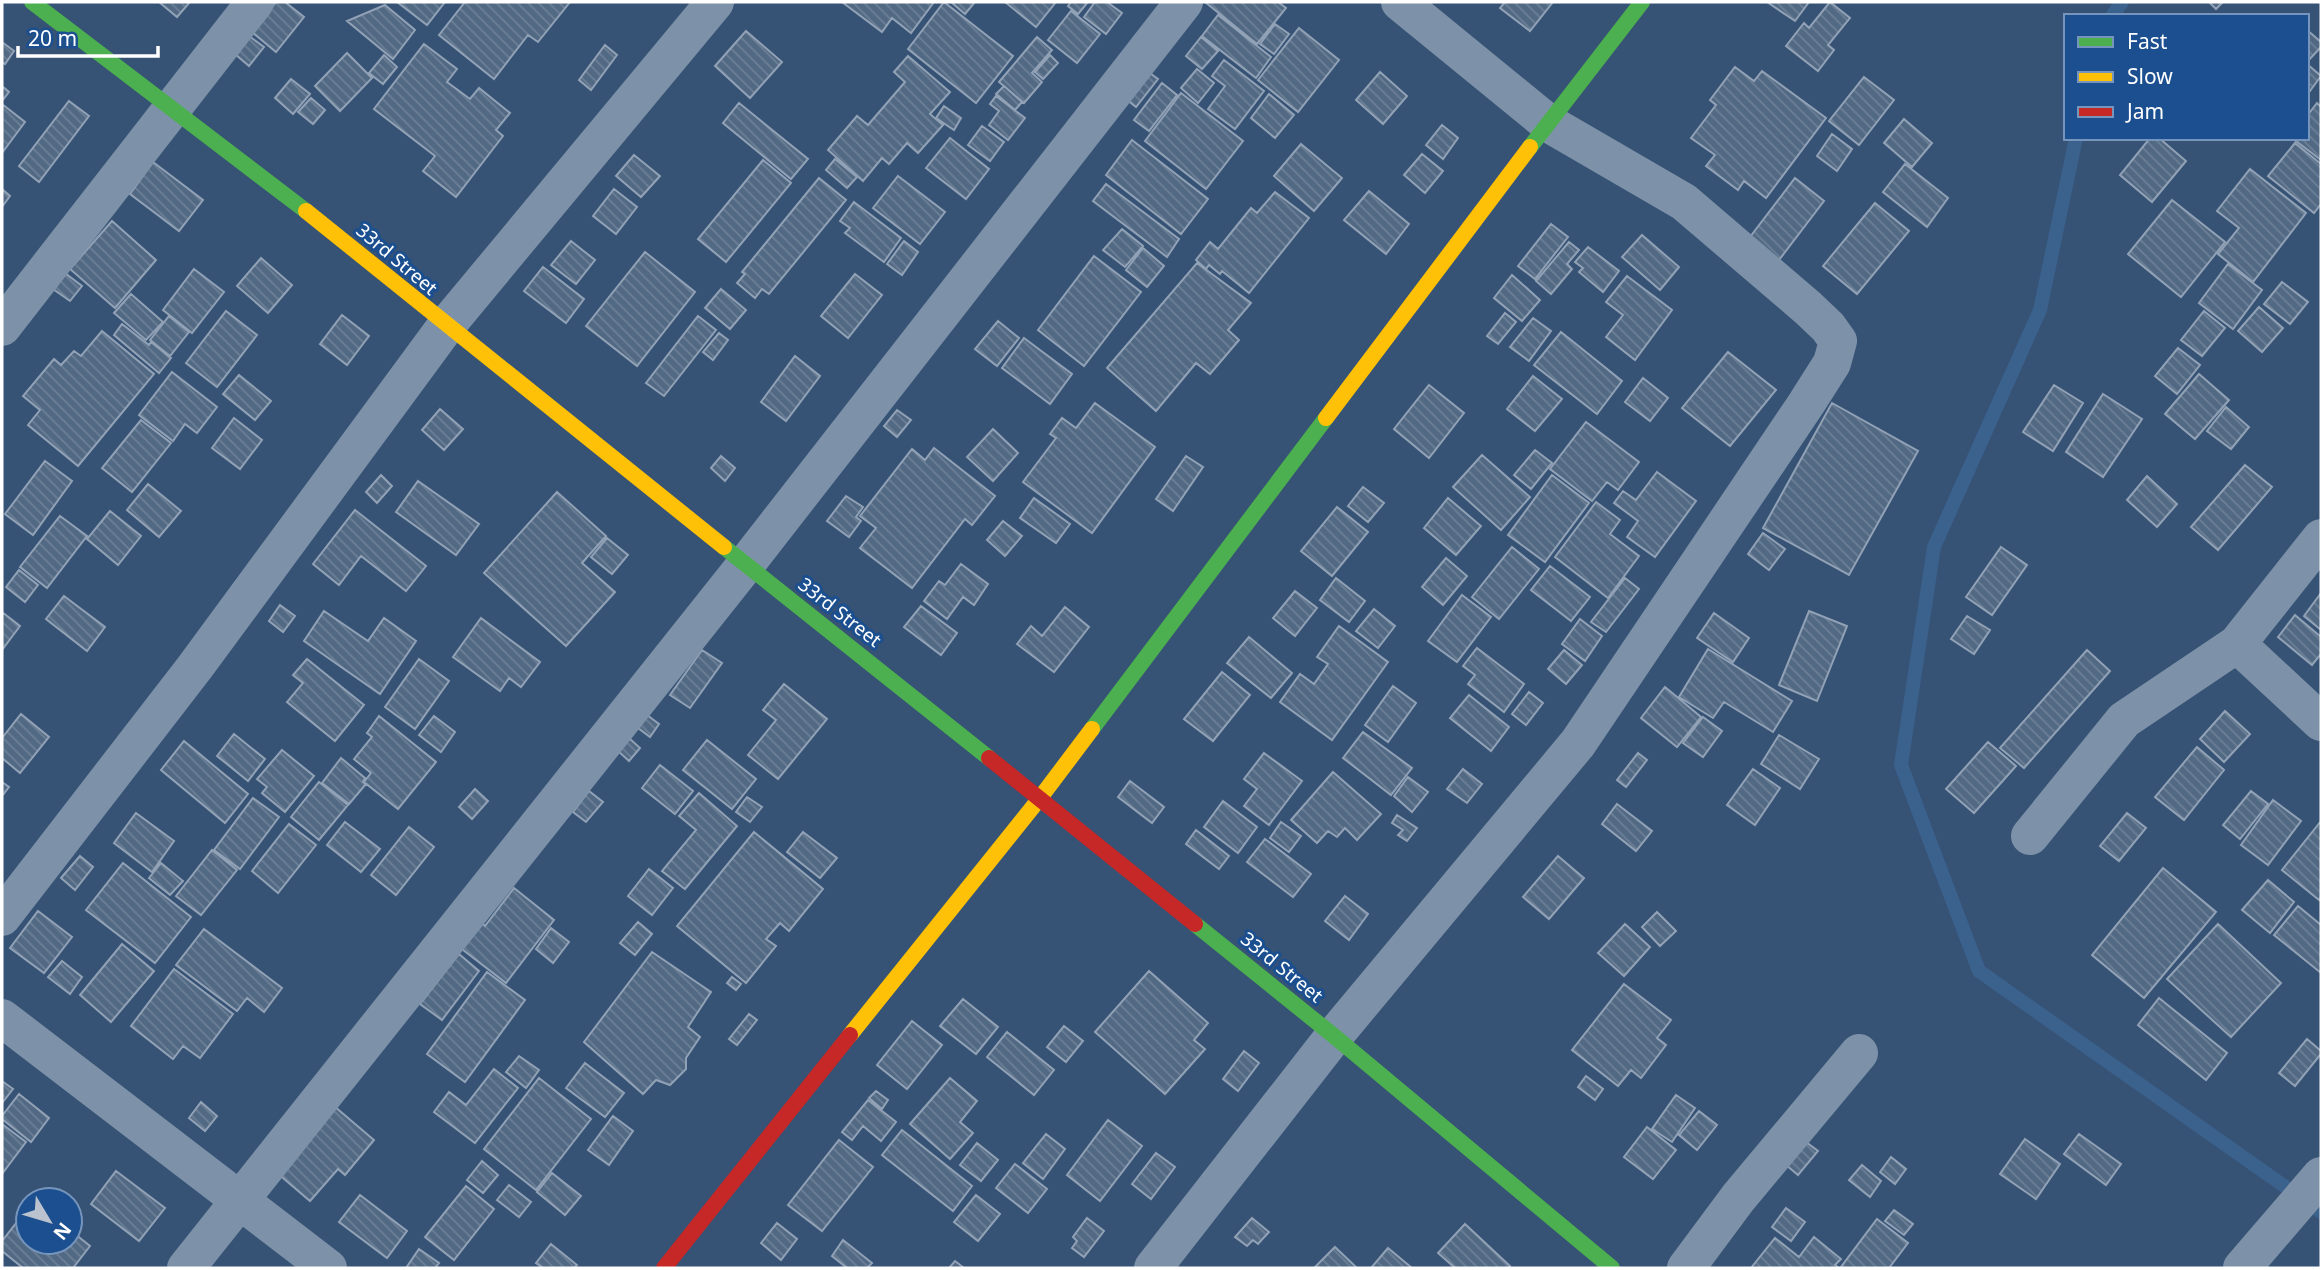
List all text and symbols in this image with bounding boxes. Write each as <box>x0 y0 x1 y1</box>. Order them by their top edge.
scale bar <box>18 14 158 58</box>
legend <box>2064 14 2309 140</box>
text: 20 m <box>28 24 77 52</box>
text: Fast <box>2127 27 2168 55</box>
text: Slow <box>2127 62 2173 90</box>
text: Jam <box>2125 97 2164 125</box>
street label: 33rd Street <box>351 217 443 301</box>
street label: 33rd Street <box>793 571 887 653</box>
street label: 33rd Street <box>1235 926 1329 1008</box>
north arrow <box>14 1186 84 1256</box>
text: N <box>47 1217 77 1246</box>

